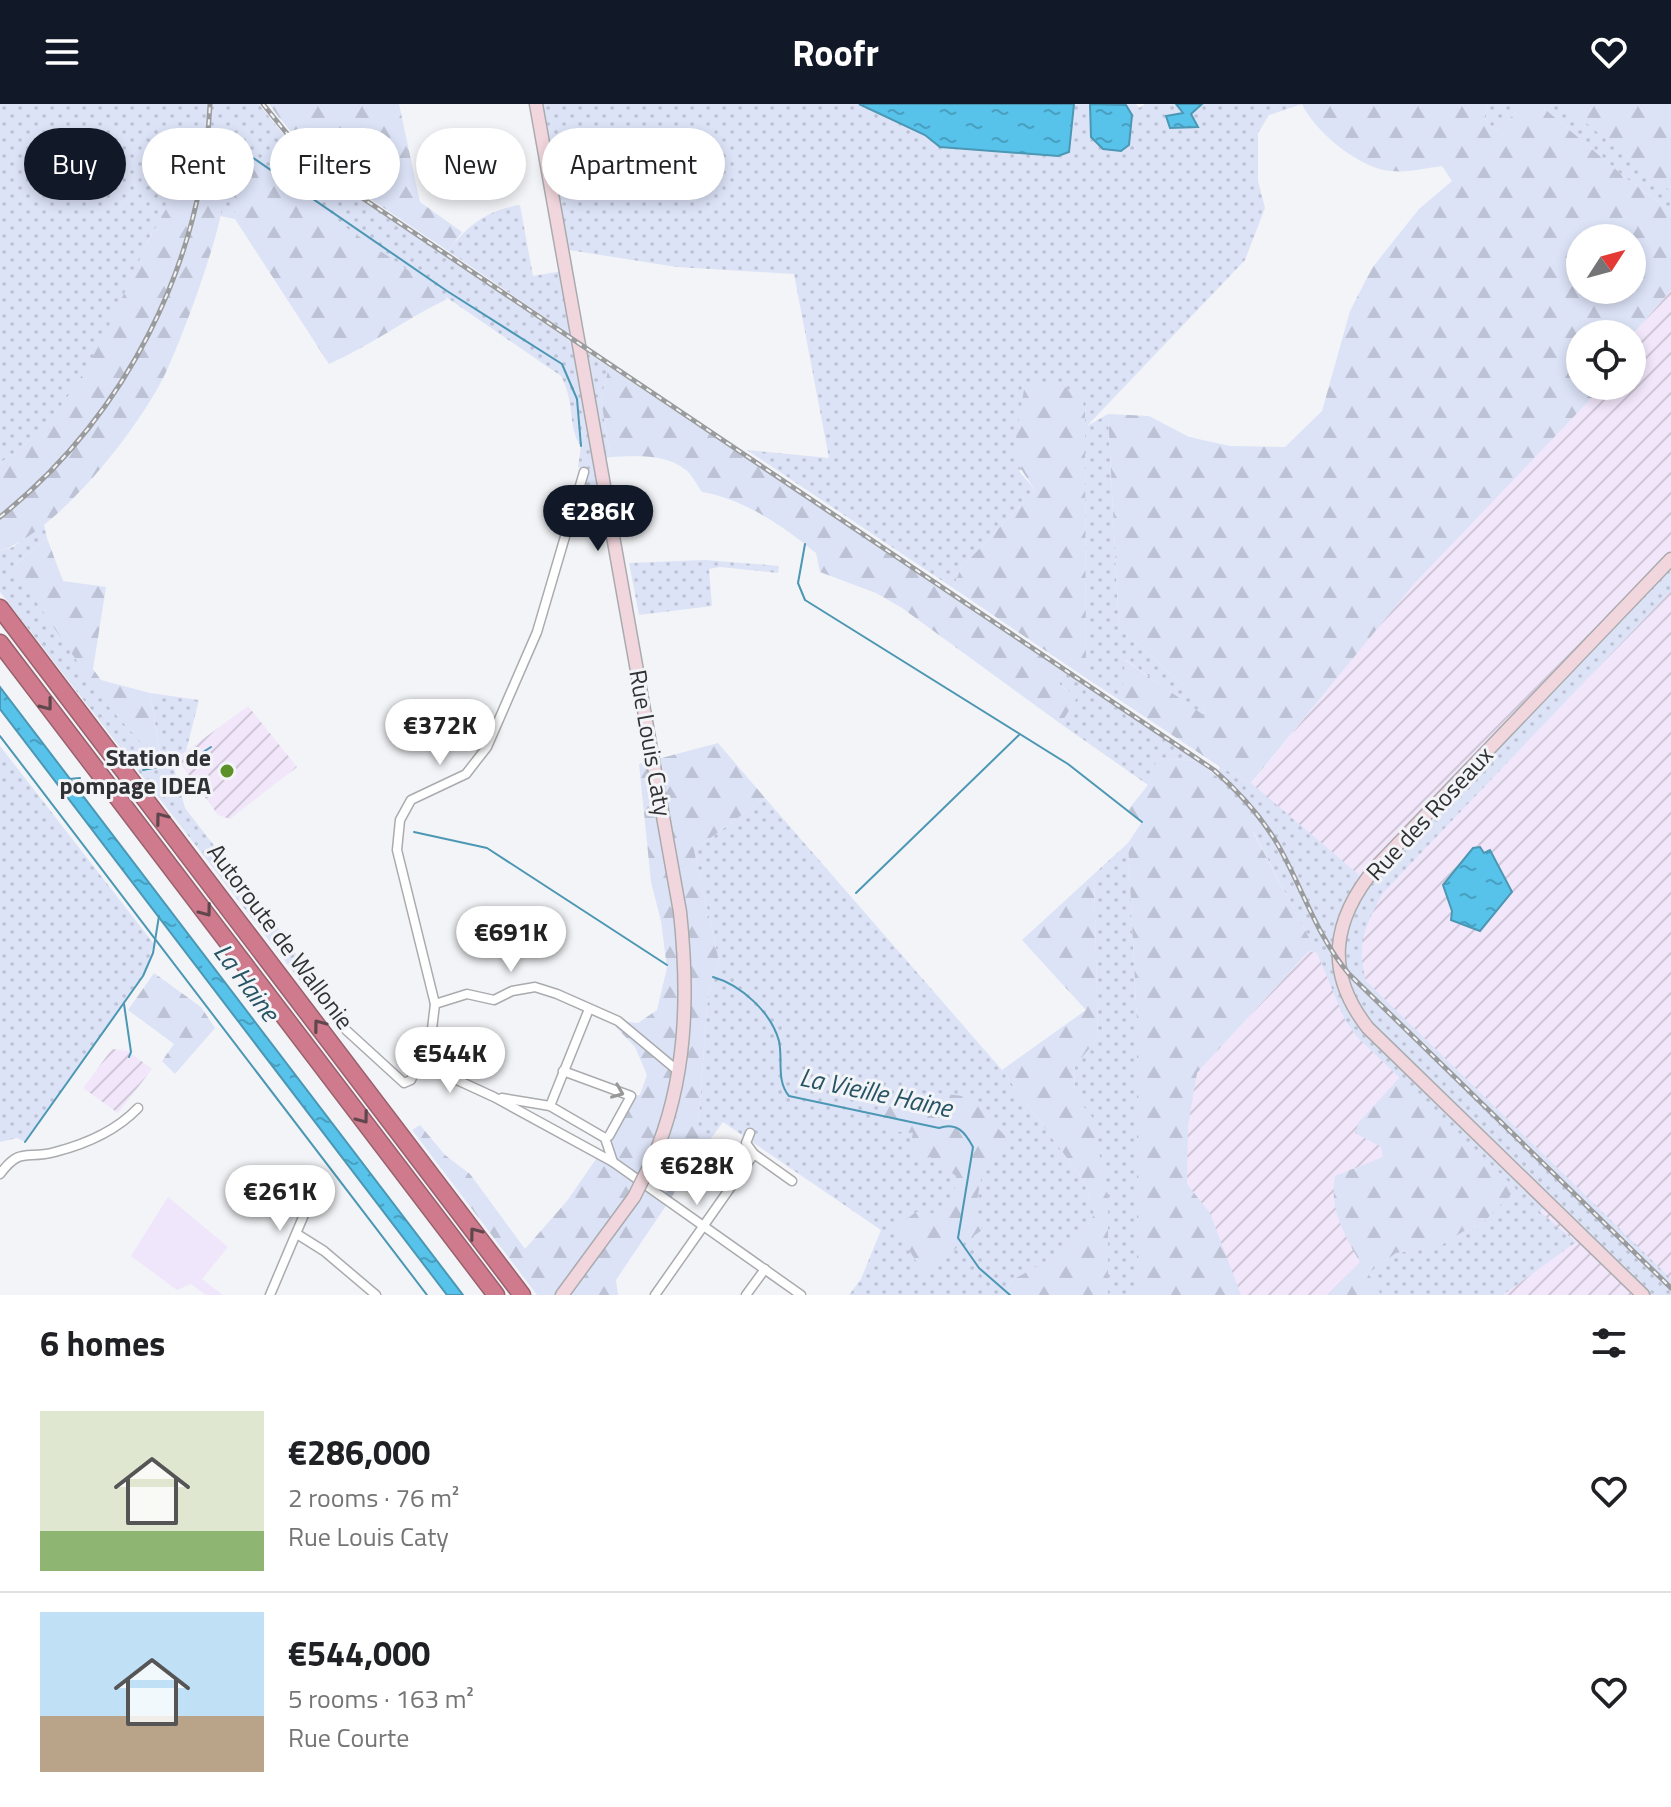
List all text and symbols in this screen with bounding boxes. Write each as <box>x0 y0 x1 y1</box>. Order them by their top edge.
text: Roofr <box>792 25 879 80</box>
icon: menu <box>40 30 84 74</box>
icon: heart <box>1587 30 1631 74</box>
chip: Buy <box>24 128 126 200</box>
chip: Rent <box>142 128 254 200</box>
chip: Filters <box>270 128 400 200</box>
chip: New <box>416 128 526 200</box>
chip: Apartment <box>542 128 725 200</box>
north arrow <box>1566 224 1646 304</box>
map controls <box>1566 224 1646 400</box>
button: locate <box>1566 320 1646 400</box>
pin: €286K <box>542 485 654 553</box>
text: €286K <box>561 491 635 530</box>
street label: Rue Louis Caty <box>620 667 682 820</box>
one-way arrow <box>38 696 52 711</box>
pin: €372K <box>384 699 496 767</box>
text: €372K <box>403 705 477 744</box>
street label: Rue des Roseaux <box>1357 738 1501 888</box>
place label: Station de pompage IDEA <box>59 739 212 803</box>
marker: Station de pompage IDEA <box>218 762 236 780</box>
one-way arrow <box>157 812 171 827</box>
street label: Autoroute de Wallonie <box>199 836 363 1036</box>
one-way arrow <box>196 902 210 917</box>
pin: €691K <box>455 906 567 974</box>
text: €691K <box>474 912 548 951</box>
water label: La Haine <box>205 935 291 1031</box>
one-way arrow <box>314 1020 328 1034</box>
pin: €544K <box>394 1027 506 1095</box>
text: €544K <box>413 1033 487 1072</box>
water label: La Vieille Haine <box>796 1057 958 1128</box>
one-way arrow <box>610 1082 625 1098</box>
one-way arrow <box>353 1110 367 1124</box>
pin: €628K <box>641 1139 753 1207</box>
text: €628K <box>660 1145 734 1184</box>
pin: €261K <box>224 1165 336 1233</box>
text: €261K <box>243 1171 317 1210</box>
one-way arrow <box>471 1227 485 1242</box>
text: 6 homes <box>40 1317 165 1369</box>
icon: filters <box>1587 1321 1631 1365</box>
text: €286,000 <box>288 1426 430 1478</box>
icon: home <box>104 1443 200 1539</box>
icon: heart <box>1587 1469 1631 1513</box>
text: 2 rooms · 76 m² <box>288 1478 459 1517</box>
text: Rue Louis Caty <box>288 1517 449 1556</box>
text: €544,000 <box>288 1627 430 1679</box>
icon: home <box>104 1644 200 1740</box>
icon: heart <box>1587 1670 1631 1714</box>
text: 5 rooms · 163 m² <box>288 1679 474 1718</box>
text: Rue Courte <box>288 1718 409 1757</box>

